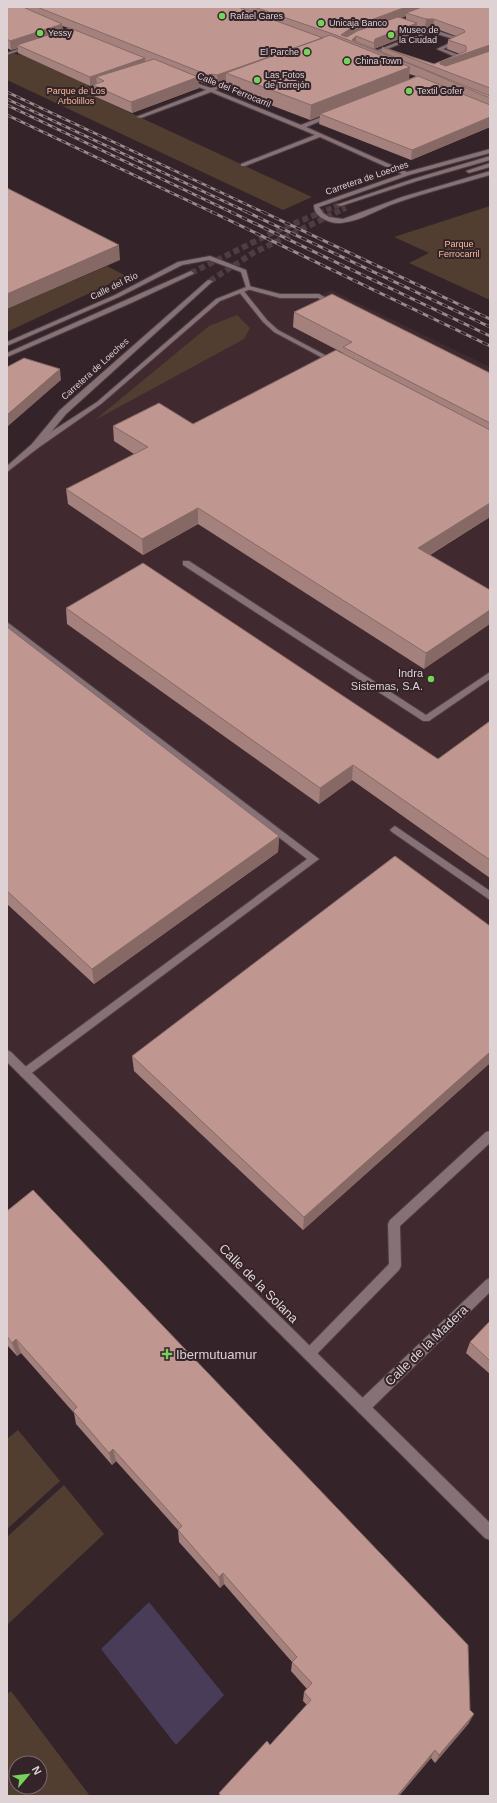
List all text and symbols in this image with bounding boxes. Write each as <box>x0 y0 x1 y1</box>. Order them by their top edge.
marker: Rafael Gares <box>217 11 227 21</box>
place label: Rafael Gares <box>230 11 284 21</box>
marker: Unicaja Banco <box>316 18 326 28</box>
place label: Unicaja Banco <box>329 18 387 28</box>
place label: Museo de la Ciudad <box>399 25 439 45</box>
marker: Yessy <box>35 28 45 38</box>
place label: Yessy <box>48 28 72 38</box>
marker: Museo de la Ciudad <box>386 30 396 40</box>
place label: El Parche <box>260 47 299 57</box>
marker: El Parche <box>302 47 312 57</box>
marker: China Town <box>342 56 352 66</box>
place label: China Town <box>355 56 402 66</box>
place label: Las Fotos de Torrejón <box>265 70 310 90</box>
street label: Calle del Ferrocarril <box>196 71 272 109</box>
marker: Las Fotos de Torrejón <box>252 75 262 85</box>
park label: Parque de Los Arbolillos <box>47 86 106 106</box>
marker: Textil Gofer <box>404 86 414 96</box>
place label: Textil Gofer <box>417 86 463 96</box>
street label: Carretera de Loeches <box>324 159 410 197</box>
park label: Parque Ferrocarril <box>438 239 480 259</box>
street label: Calle del Río <box>89 270 139 302</box>
street label: Carretera de Loeches <box>59 336 131 402</box>
place label: Indra Sistemas, S.A. <box>351 667 424 692</box>
marker: Indra Sistemas, S.A. <box>426 674 436 684</box>
street label: Calle de la Solana <box>216 1241 302 1327</box>
street label: Calle de la Madera <box>382 1302 471 1389</box>
place label: Ibermutuamur <box>176 1347 258 1362</box>
marker: Ibermutuamur <box>161 1348 173 1360</box>
north arrow <box>8 1755 48 1795</box>
text: N <box>30 1764 44 1777</box>

